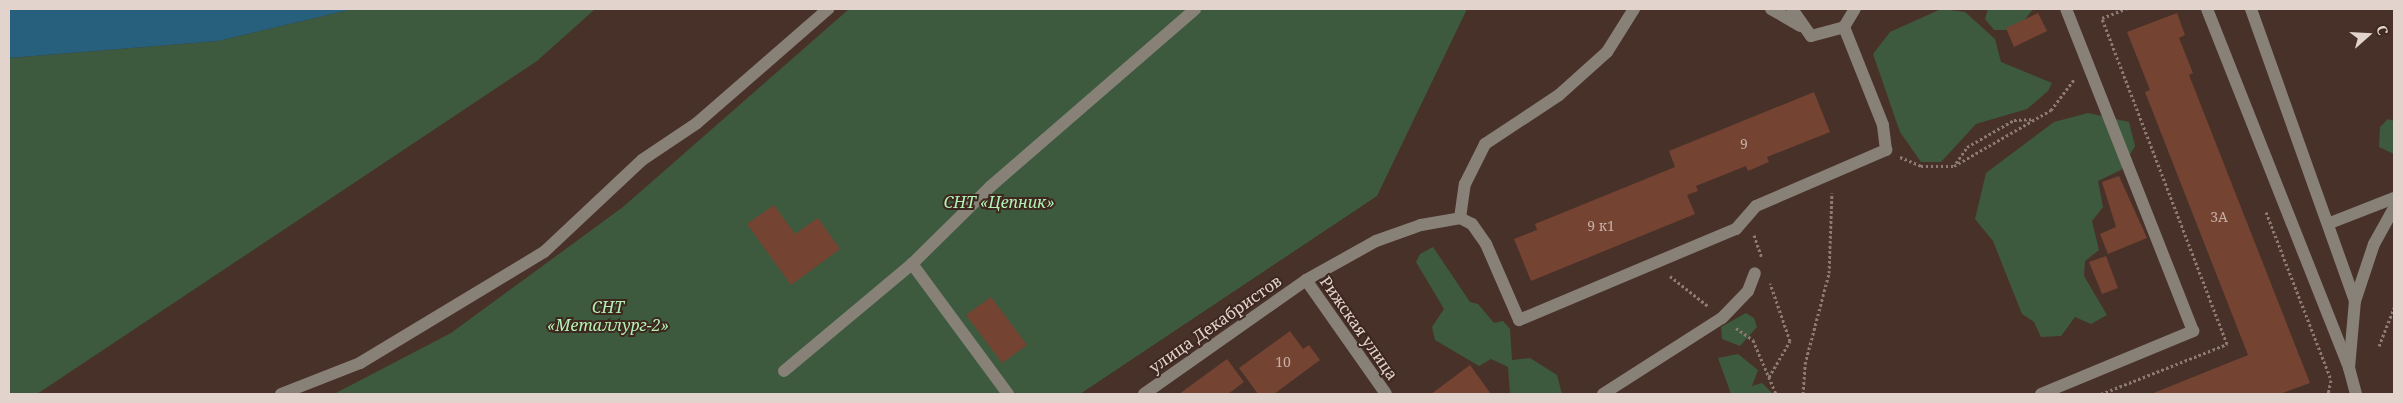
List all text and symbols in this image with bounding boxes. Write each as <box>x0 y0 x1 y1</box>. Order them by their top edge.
north arrow <box>2343 10 2393 60</box>
text: С <box>2372 23 2393 37</box>
house number: 9 <box>1740 136 1748 152</box>
park label: СНТ «Цепник» <box>943 192 1055 212</box>
house number: 3А <box>2210 209 2228 225</box>
house number: 9 к1 <box>1587 218 1615 234</box>
street label: улица Декабристов <box>1145 271 1285 377</box>
street label: Рижская улица <box>1316 272 1402 384</box>
park label: СНТ «Металлург-2» <box>547 297 669 335</box>
house number: 10 <box>1275 354 1291 370</box>

